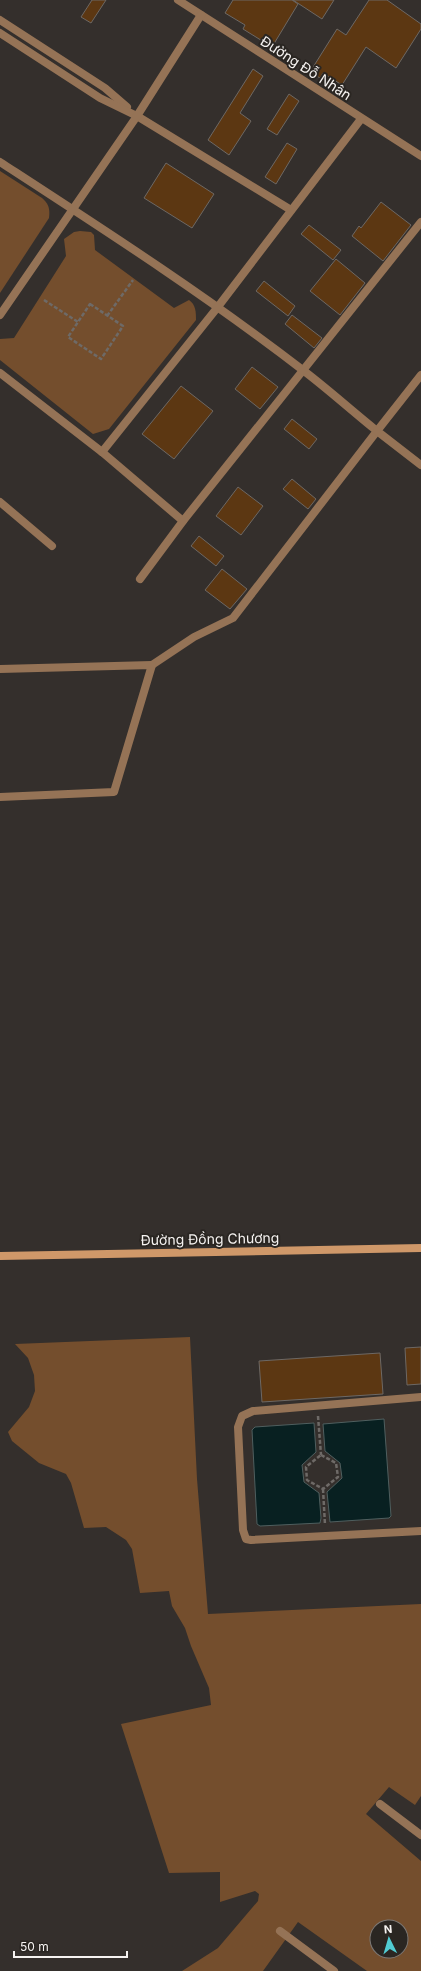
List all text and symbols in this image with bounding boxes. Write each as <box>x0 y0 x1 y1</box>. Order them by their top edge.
street label: Đường Đỗ Nhân <box>258 32 355 103</box>
street label: Đường Đồng Chương <box>141 1229 279 1248</box>
north arrow <box>369 1919 409 1959</box>
text: N <box>383 1922 393 1936</box>
scale bar <box>14 1933 127 1959</box>
text: 50 m <box>20 1939 49 1954</box>

